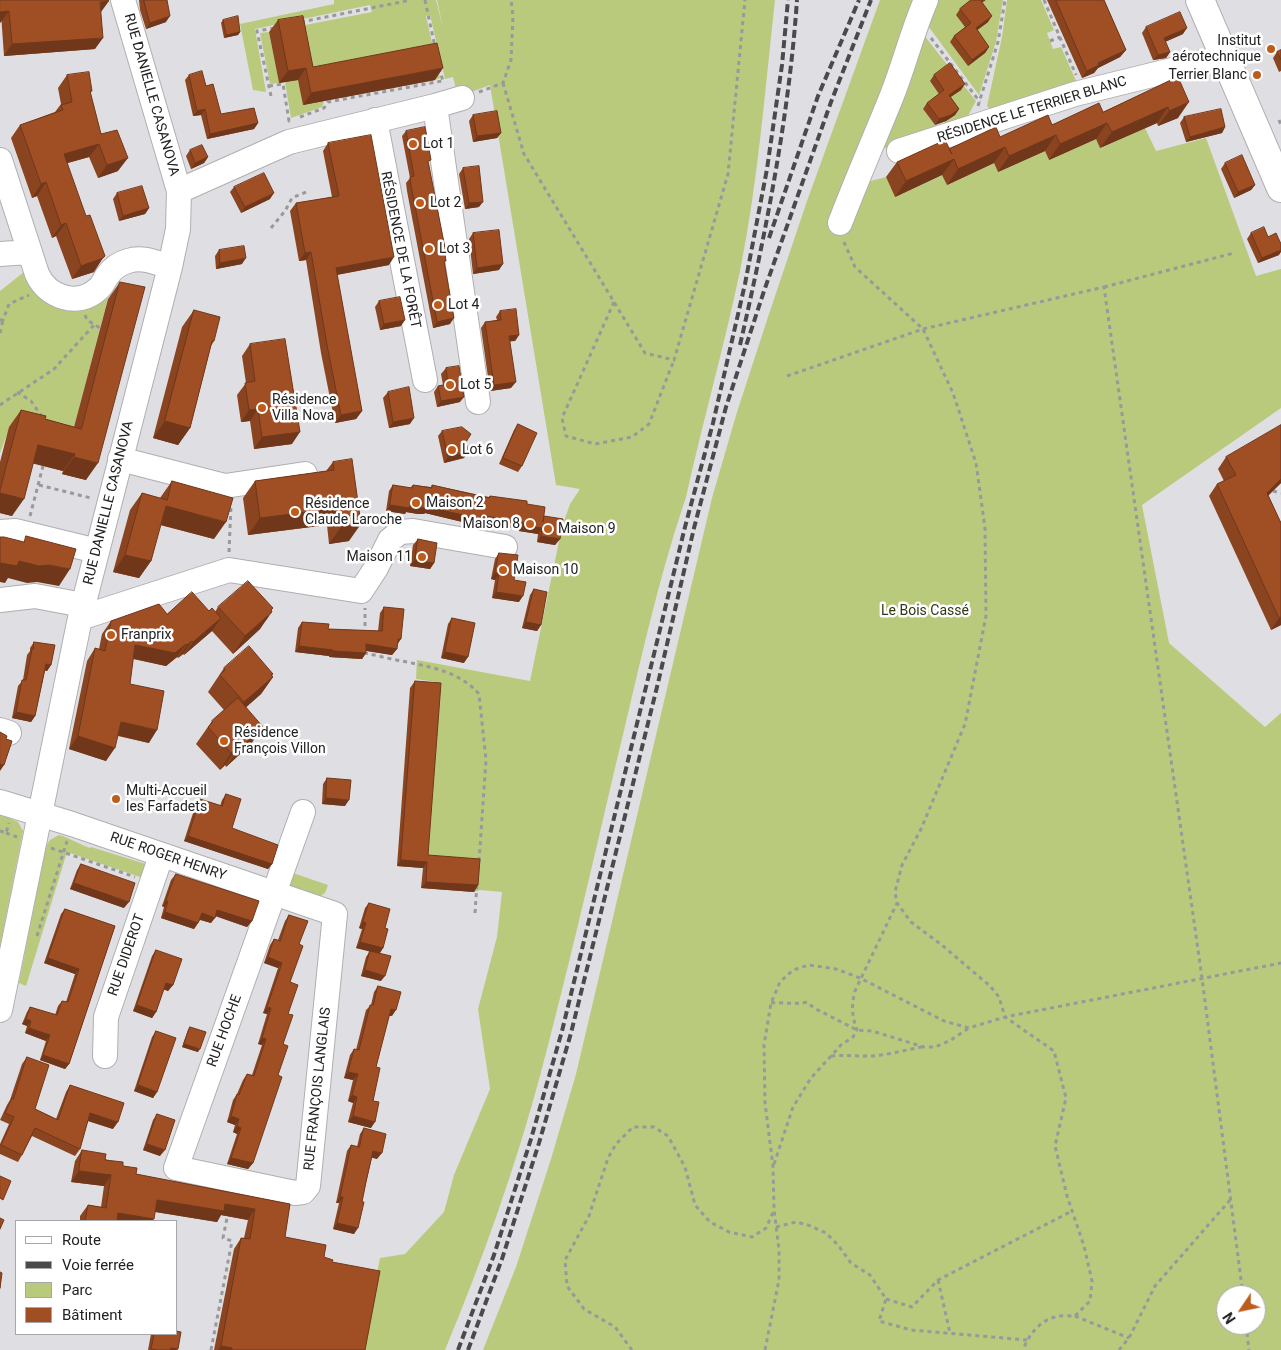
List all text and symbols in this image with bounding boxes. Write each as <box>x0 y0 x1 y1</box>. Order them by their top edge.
street label: RUE DANIELLE CASANOVA <box>120 12 182 178</box>
place label: Institut aérotechnique <box>1172 33 1261 65</box>
marker: Institut aérotechnique <box>1265 43 1277 55</box>
place label: Terrier Blanc <box>1169 67 1247 83</box>
marker: Terrier Blanc <box>1251 69 1263 81</box>
street label: RÉSIDENCE LE TERRIER BLANC <box>935 73 1129 147</box>
place label: Lot 1 <box>423 136 454 152</box>
marker: Lot 1 <box>407 138 419 150</box>
street label: RÉSIDENCE DE LA FORÊT <box>377 170 423 330</box>
place label: Lot 2 <box>430 195 461 211</box>
marker: Lot 2 <box>414 197 426 209</box>
place label: Lot 3 <box>439 241 470 257</box>
marker: Lot 3 <box>423 243 435 255</box>
place label: Lot 4 <box>448 297 479 313</box>
marker: Lot 4 <box>432 299 444 311</box>
place label: Lot 5 <box>460 377 491 393</box>
marker: Lot 5 <box>444 379 456 391</box>
place label: Résidence Villa Nova <box>272 392 336 424</box>
marker: Résidence Villa Nova <box>256 402 268 414</box>
street label: RUE DANIELLE CASANOVA <box>80 419 138 587</box>
place label: Lot 6 <box>462 442 493 458</box>
marker: Lot 6 <box>446 444 458 456</box>
place label: Maison 2 <box>426 495 484 511</box>
place label: Résidence Claude Laroche <box>305 496 402 528</box>
marker: Maison 2 <box>410 497 422 509</box>
marker: Résidence Claude Laroche <box>289 506 301 518</box>
place label: Maison 8 <box>462 516 520 532</box>
marker: Maison 8 <box>524 518 536 530</box>
place label: Maison 9 <box>558 521 616 537</box>
marker: Maison 9 <box>542 523 554 535</box>
place label: Maison 11 <box>347 549 412 565</box>
marker: Maison 11 <box>416 551 428 563</box>
place label: Maison 10 <box>513 562 578 578</box>
marker: Maison 10 <box>497 564 509 576</box>
park label: Le Bois Cassé <box>881 603 969 619</box>
place label: Franprix <box>121 627 171 643</box>
marker: Franprix <box>105 629 117 641</box>
place label: Résidence François Villon <box>234 725 326 758</box>
marker: Résidence François Villon <box>218 735 230 747</box>
place label: Multi-Accueil les Farfadets <box>126 783 207 816</box>
marker: Multi-Accueil les Farfadets <box>110 793 122 805</box>
street label: RUE ROGER HENRY <box>108 829 228 885</box>
street label: RUE DIDEROT <box>105 912 149 998</box>
street label: RUE HOCHE <box>204 993 246 1069</box>
street label: RUE FRANÇOIS LANGLAIS <box>301 1006 335 1172</box>
legend <box>15 1220 178 1335</box>
text: Route <box>62 1231 101 1249</box>
text: Voie ferrée <box>62 1256 134 1274</box>
text: Parc <box>62 1281 92 1299</box>
north arrow <box>1216 1285 1266 1335</box>
text: Bâtiment <box>62 1306 122 1324</box>
text: N <box>1220 1309 1239 1326</box>

